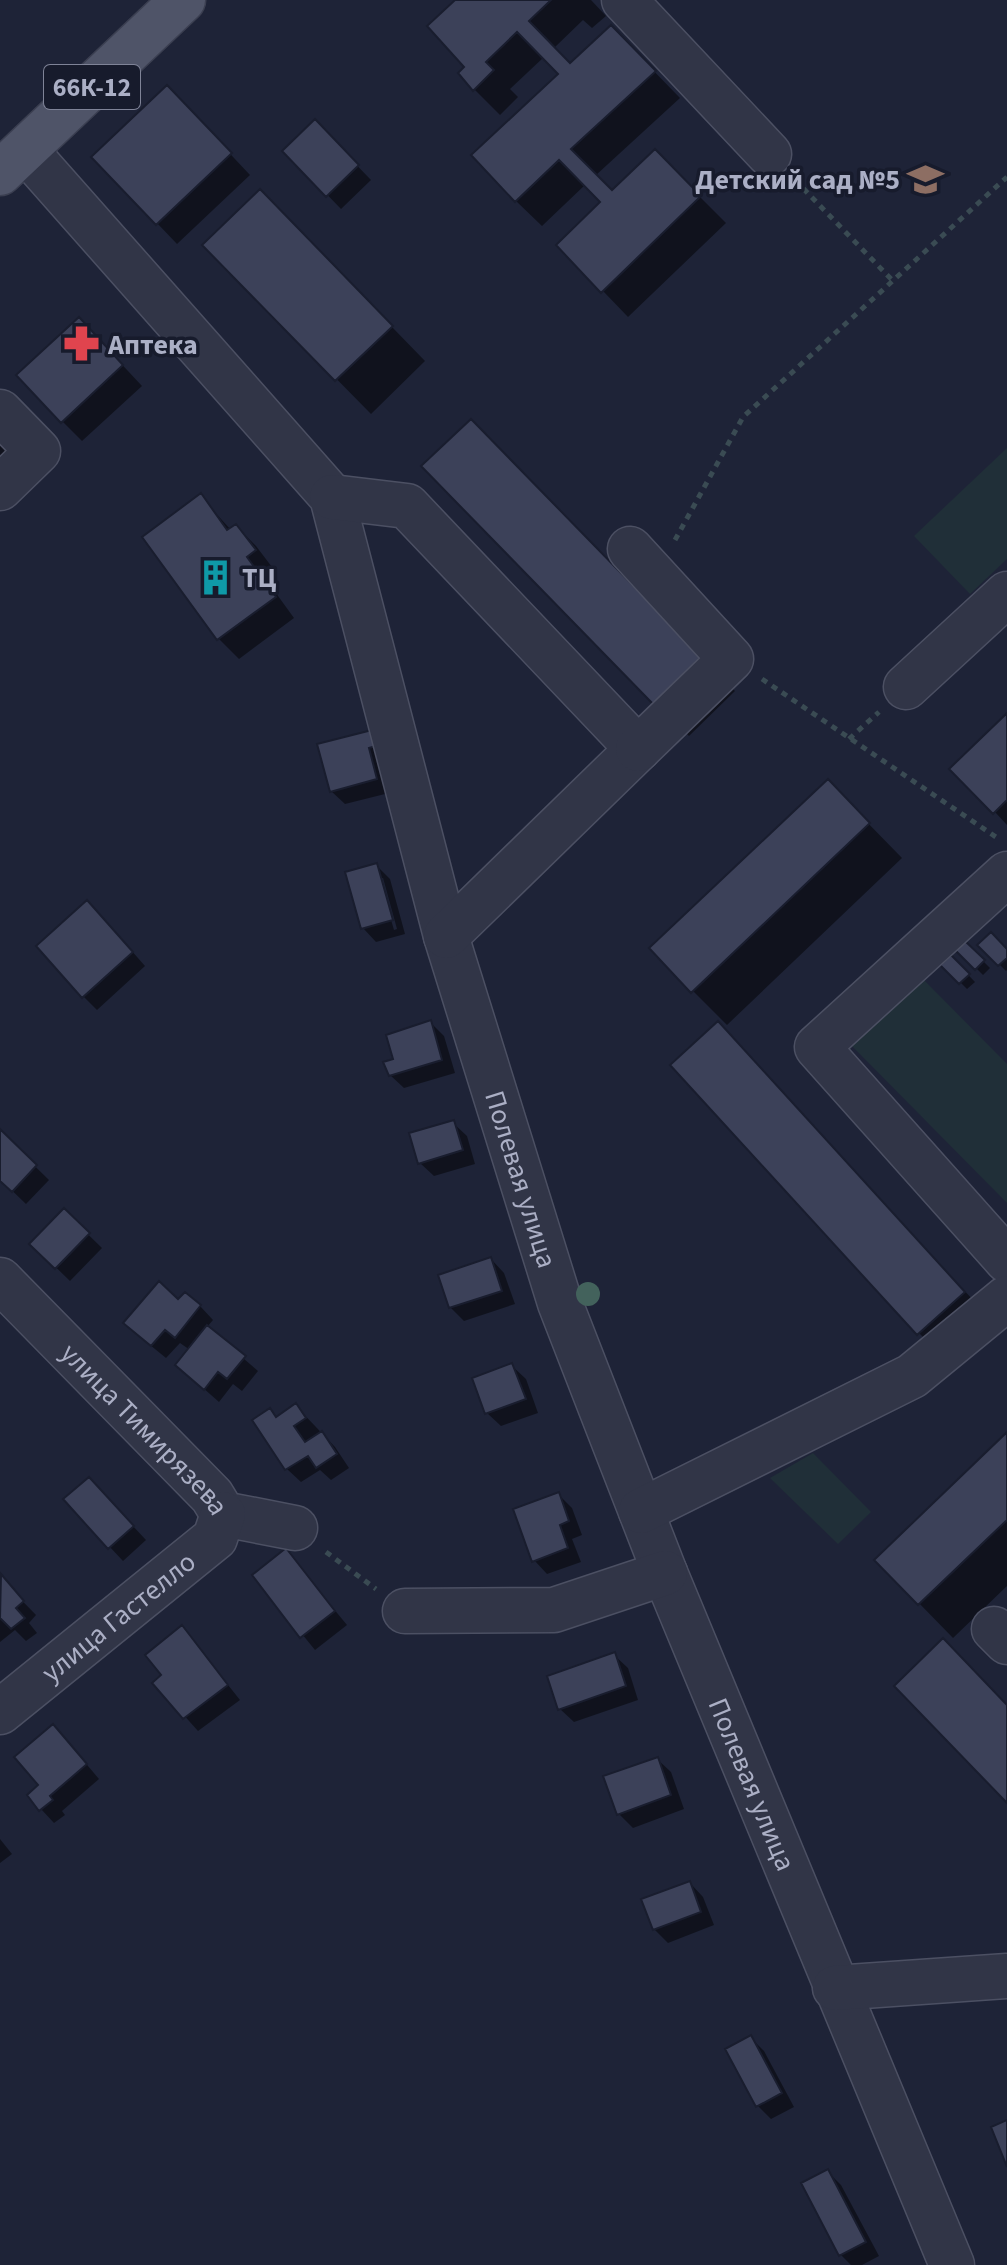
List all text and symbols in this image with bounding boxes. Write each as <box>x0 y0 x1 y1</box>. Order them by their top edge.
road number: 66К-12 <box>44 65 140 109</box>
place label: Детский сад №5 <box>695 160 900 200</box>
school or university icon: Детский сад №5 <box>907 160 945 198</box>
pharmacy icon: Аптека <box>63 325 101 363</box>
place label: Аптека <box>107 325 198 365</box>
building icon: ТЦ <box>197 558 235 596</box>
place label: ТЦ <box>242 558 277 598</box>
street label: Полевая улица <box>474 1086 567 1273</box>
street label: улица Тимирязева <box>51 1334 238 1523</box>
street label: улица Гастелло <box>33 1542 205 1692</box>
street label: Полевая улица <box>698 1692 805 1877</box>

